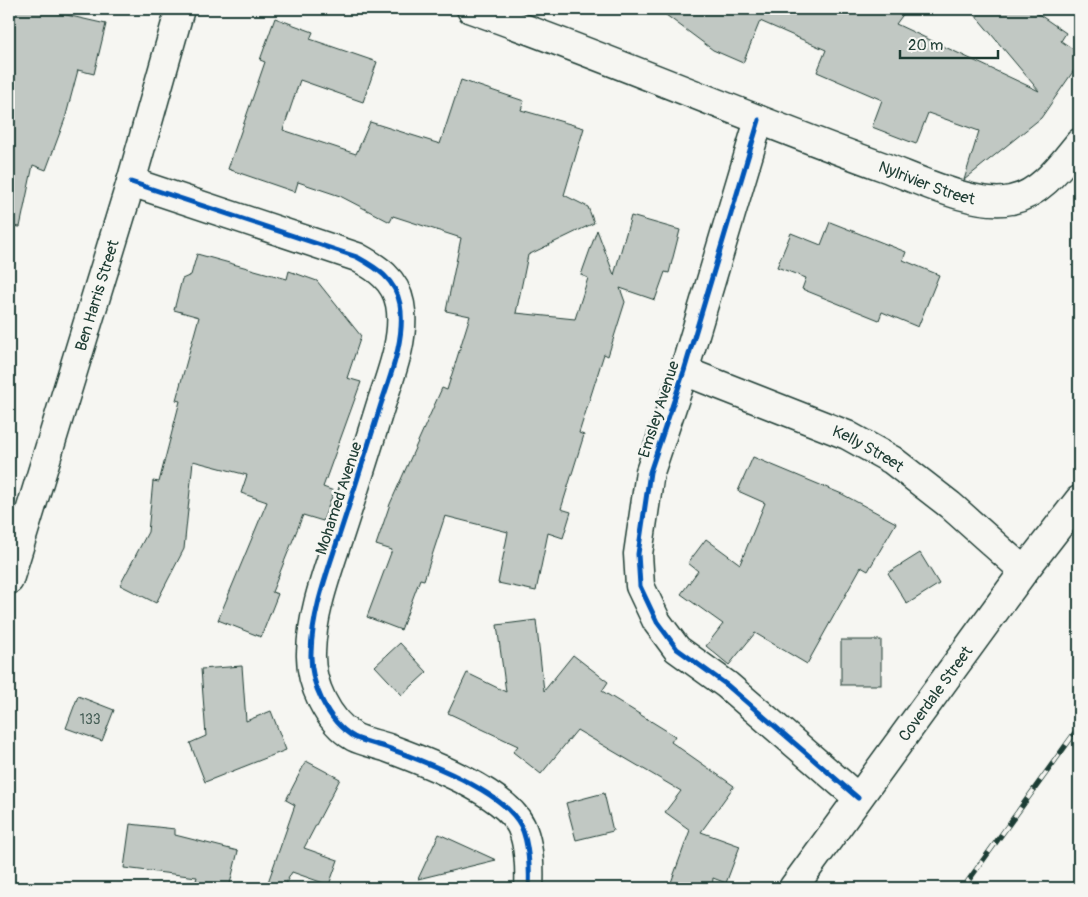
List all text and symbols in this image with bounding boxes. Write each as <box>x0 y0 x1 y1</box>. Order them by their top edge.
scale bar <box>900 28 998 60</box>
text: 20 m <box>908 36 943 55</box>
street label: Nylrivier Street <box>876 157 977 210</box>
street label: Ben Harris Street <box>71 237 124 353</box>
street label: Emsley Avenue <box>634 358 684 460</box>
street label: Kelly Street <box>829 421 908 477</box>
street label: Mohamed Avenue <box>311 439 367 557</box>
street label: Coverdale Street <box>894 642 977 745</box>
house number: 133 <box>79 711 101 728</box>

